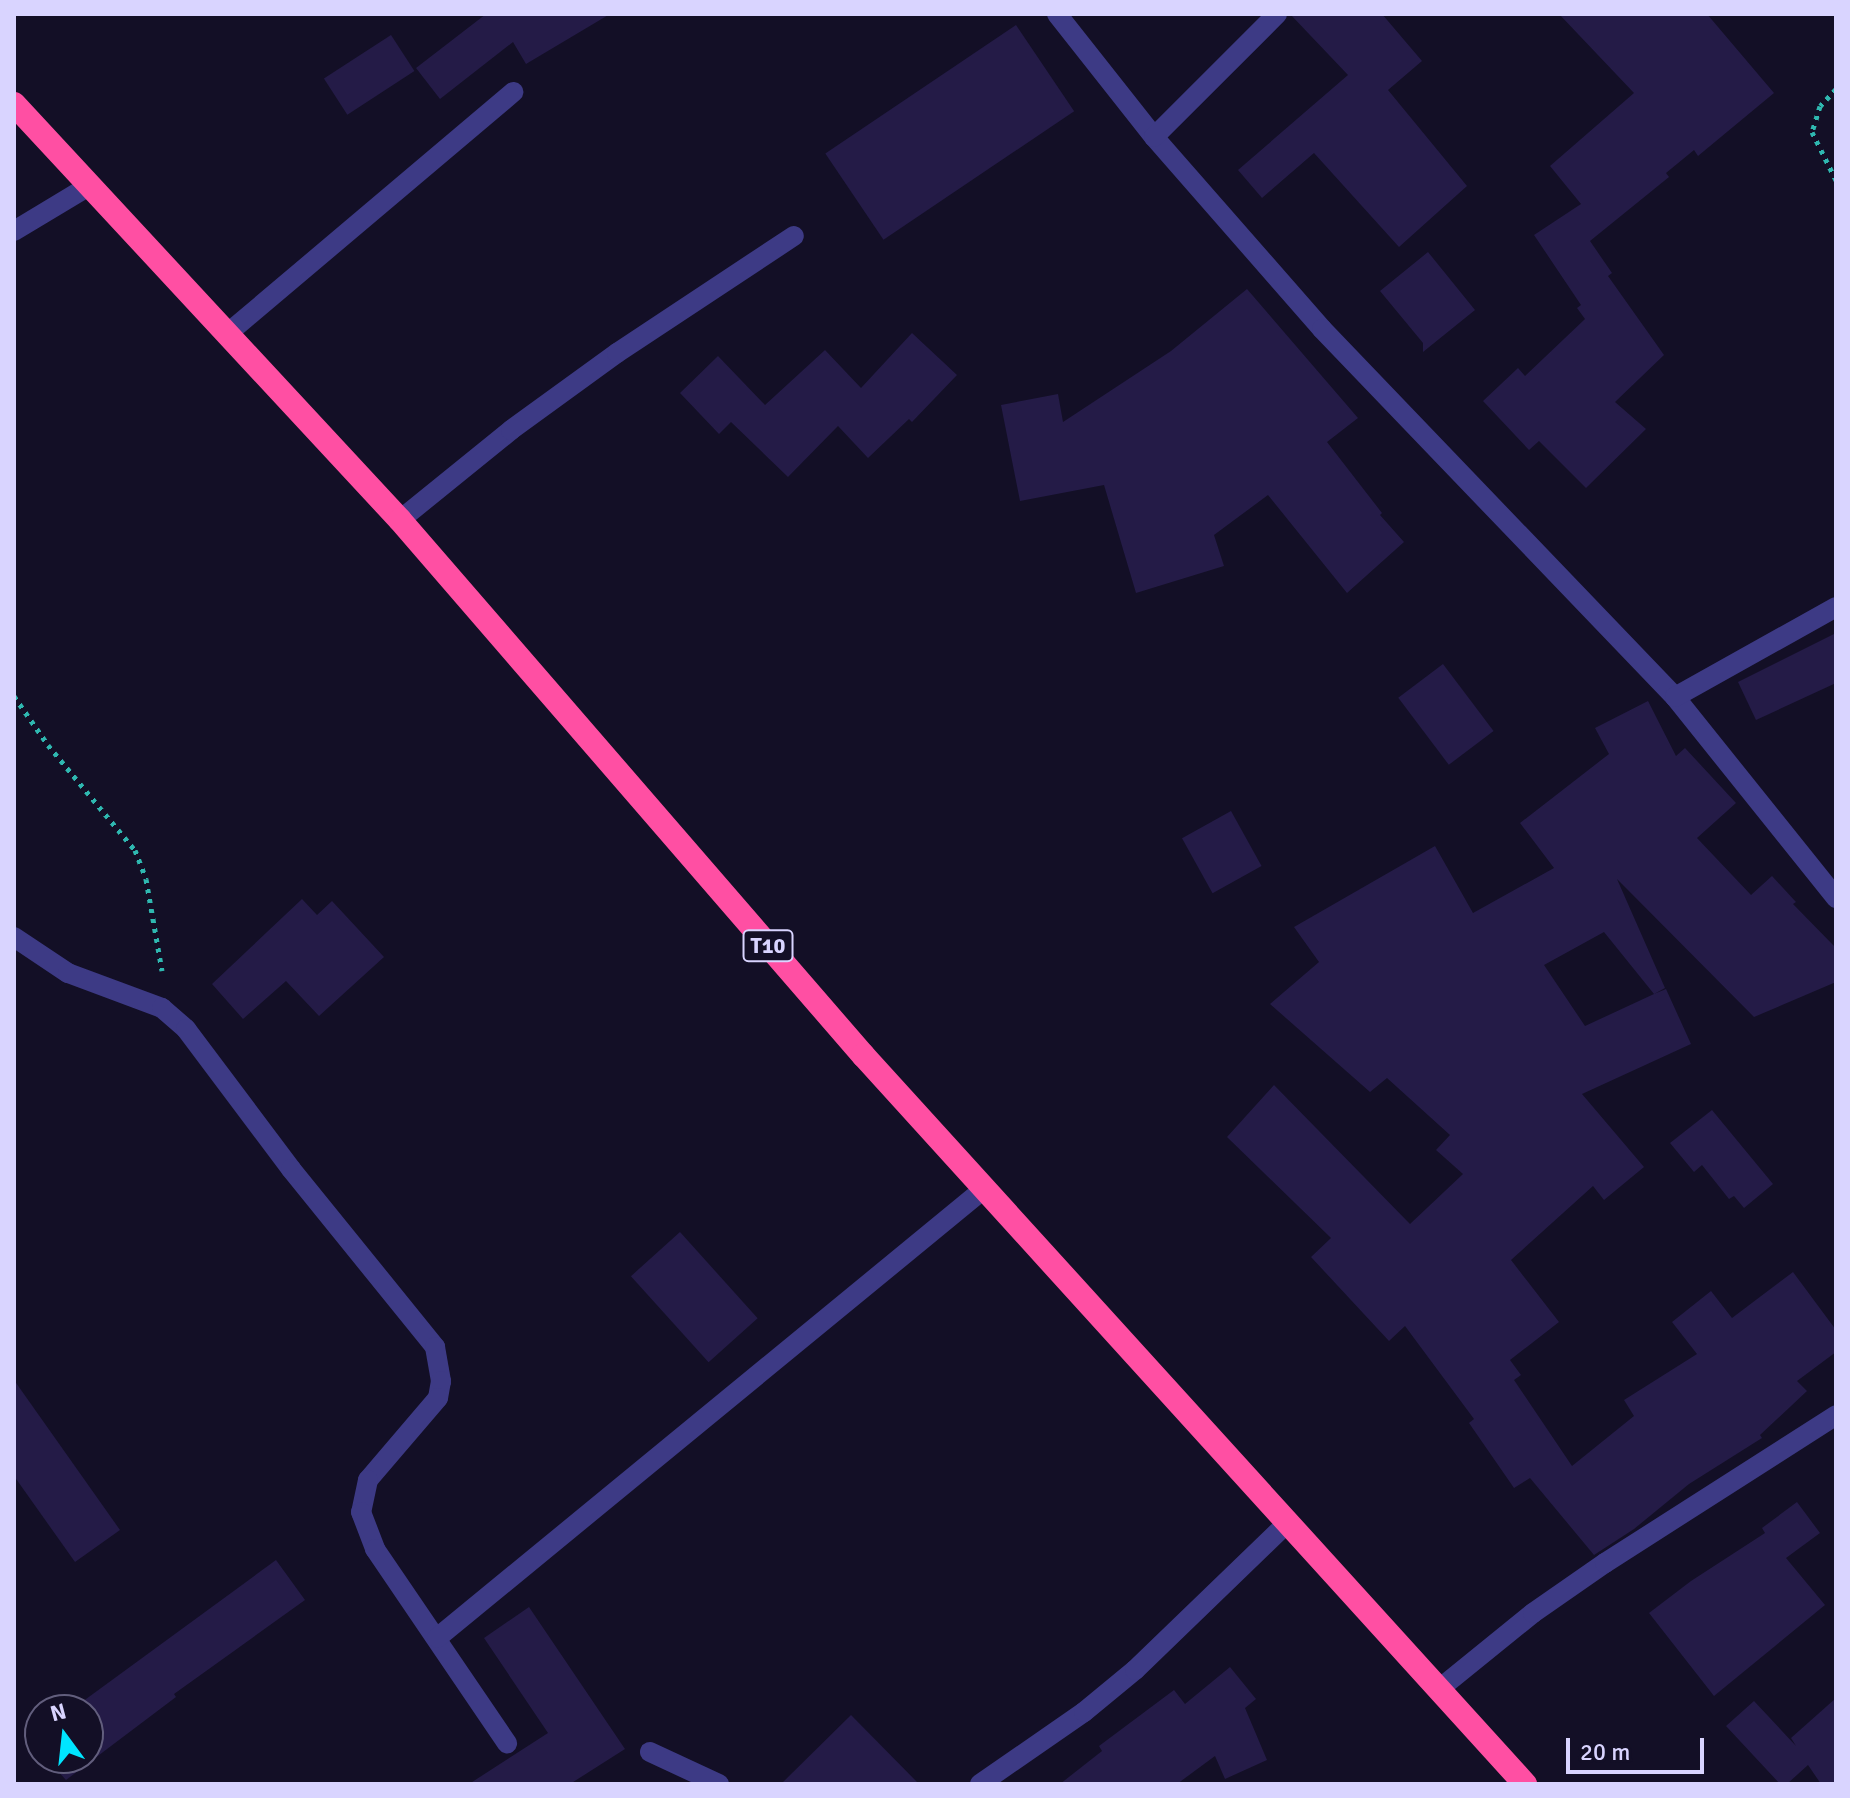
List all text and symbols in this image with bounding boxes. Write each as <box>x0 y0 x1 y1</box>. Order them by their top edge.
road number: T10 <box>742 928 794 964</box>
north arrow <box>24 1694 104 1774</box>
text: N <box>47 1697 69 1727</box>
scale bar <box>1570 1722 1708 1772</box>
text: 20 m <box>1580 1737 1630 1767</box>

